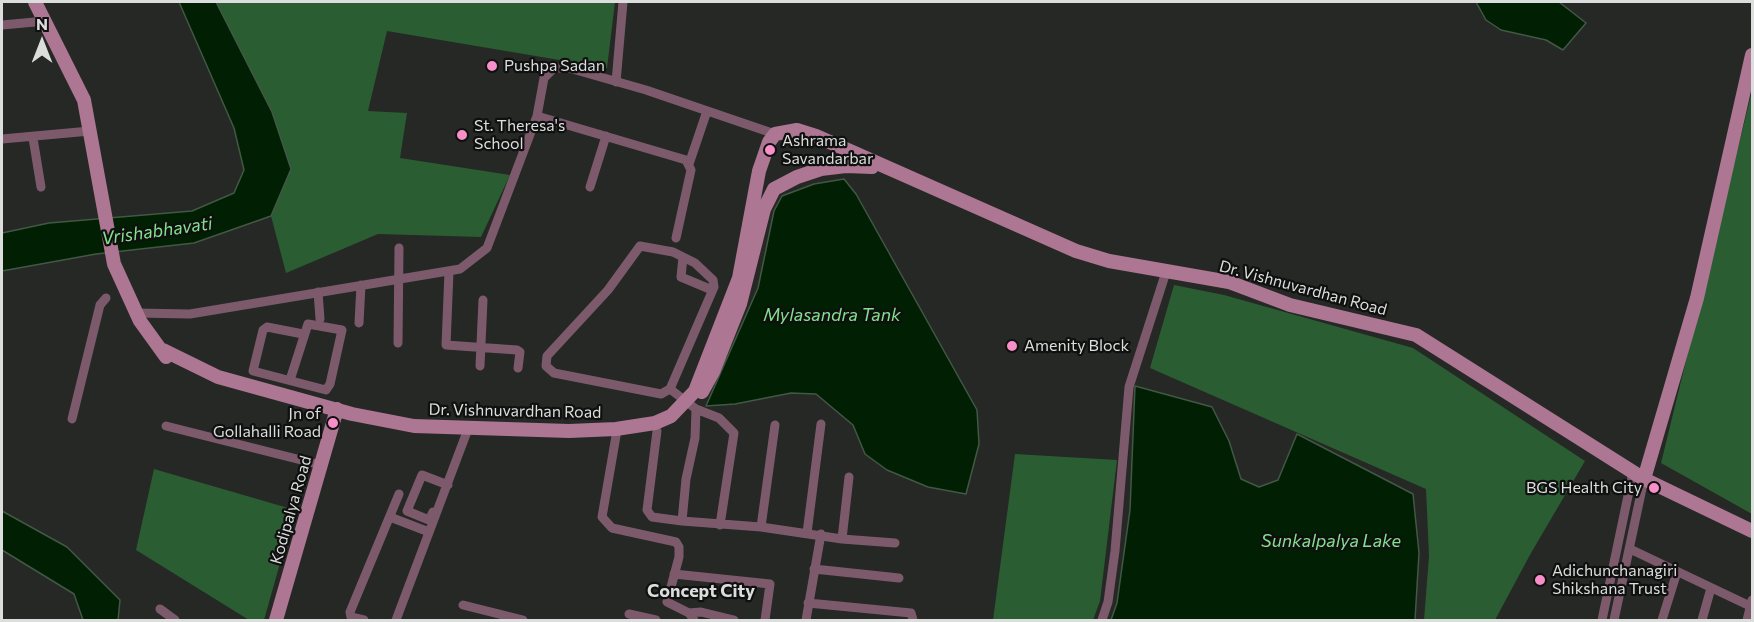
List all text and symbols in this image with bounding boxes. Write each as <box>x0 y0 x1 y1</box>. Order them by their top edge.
north arrow <box>12 12 72 72</box>
text: N <box>36 14 48 33</box>
place label: Pushpa Sadan <box>504 56 605 76</box>
marker: Pushpa Sadan <box>485 59 499 73</box>
place label: St. Theresa's School <box>474 116 565 154</box>
marker: St. Theresa's School <box>455 128 469 142</box>
place label: Ashrama Savandarbar <box>782 131 873 169</box>
marker: Ashrama Savandarbar <box>763 143 777 157</box>
water label: Vrishabhavati <box>100 213 214 249</box>
street label: Dr. Vishnuvardhan Road <box>1217 256 1389 320</box>
water label: Mylasandra Tank <box>763 304 901 326</box>
place label: Amenity Block <box>1024 336 1129 356</box>
marker: Amenity Block <box>1005 339 1019 353</box>
street label: Dr. Vishnuvardhan Road <box>428 400 602 422</box>
place label: Jn of Gollahalli Road <box>213 404 321 442</box>
marker: Jn of Gollahalli Road <box>326 416 340 430</box>
street label: Kodipalya Road <box>266 454 316 566</box>
place label: BGS Health City <box>1526 478 1642 498</box>
marker: BGS Health City <box>1647 481 1661 495</box>
water label: Sunkalpalya Lake <box>1261 530 1401 552</box>
place label: Adichunchanagiri Shikshana Trust <box>1552 561 1677 599</box>
marker: Adichunchanagiri Shikshana Trust <box>1533 573 1547 587</box>
district label: Concept City <box>647 580 755 602</box>

